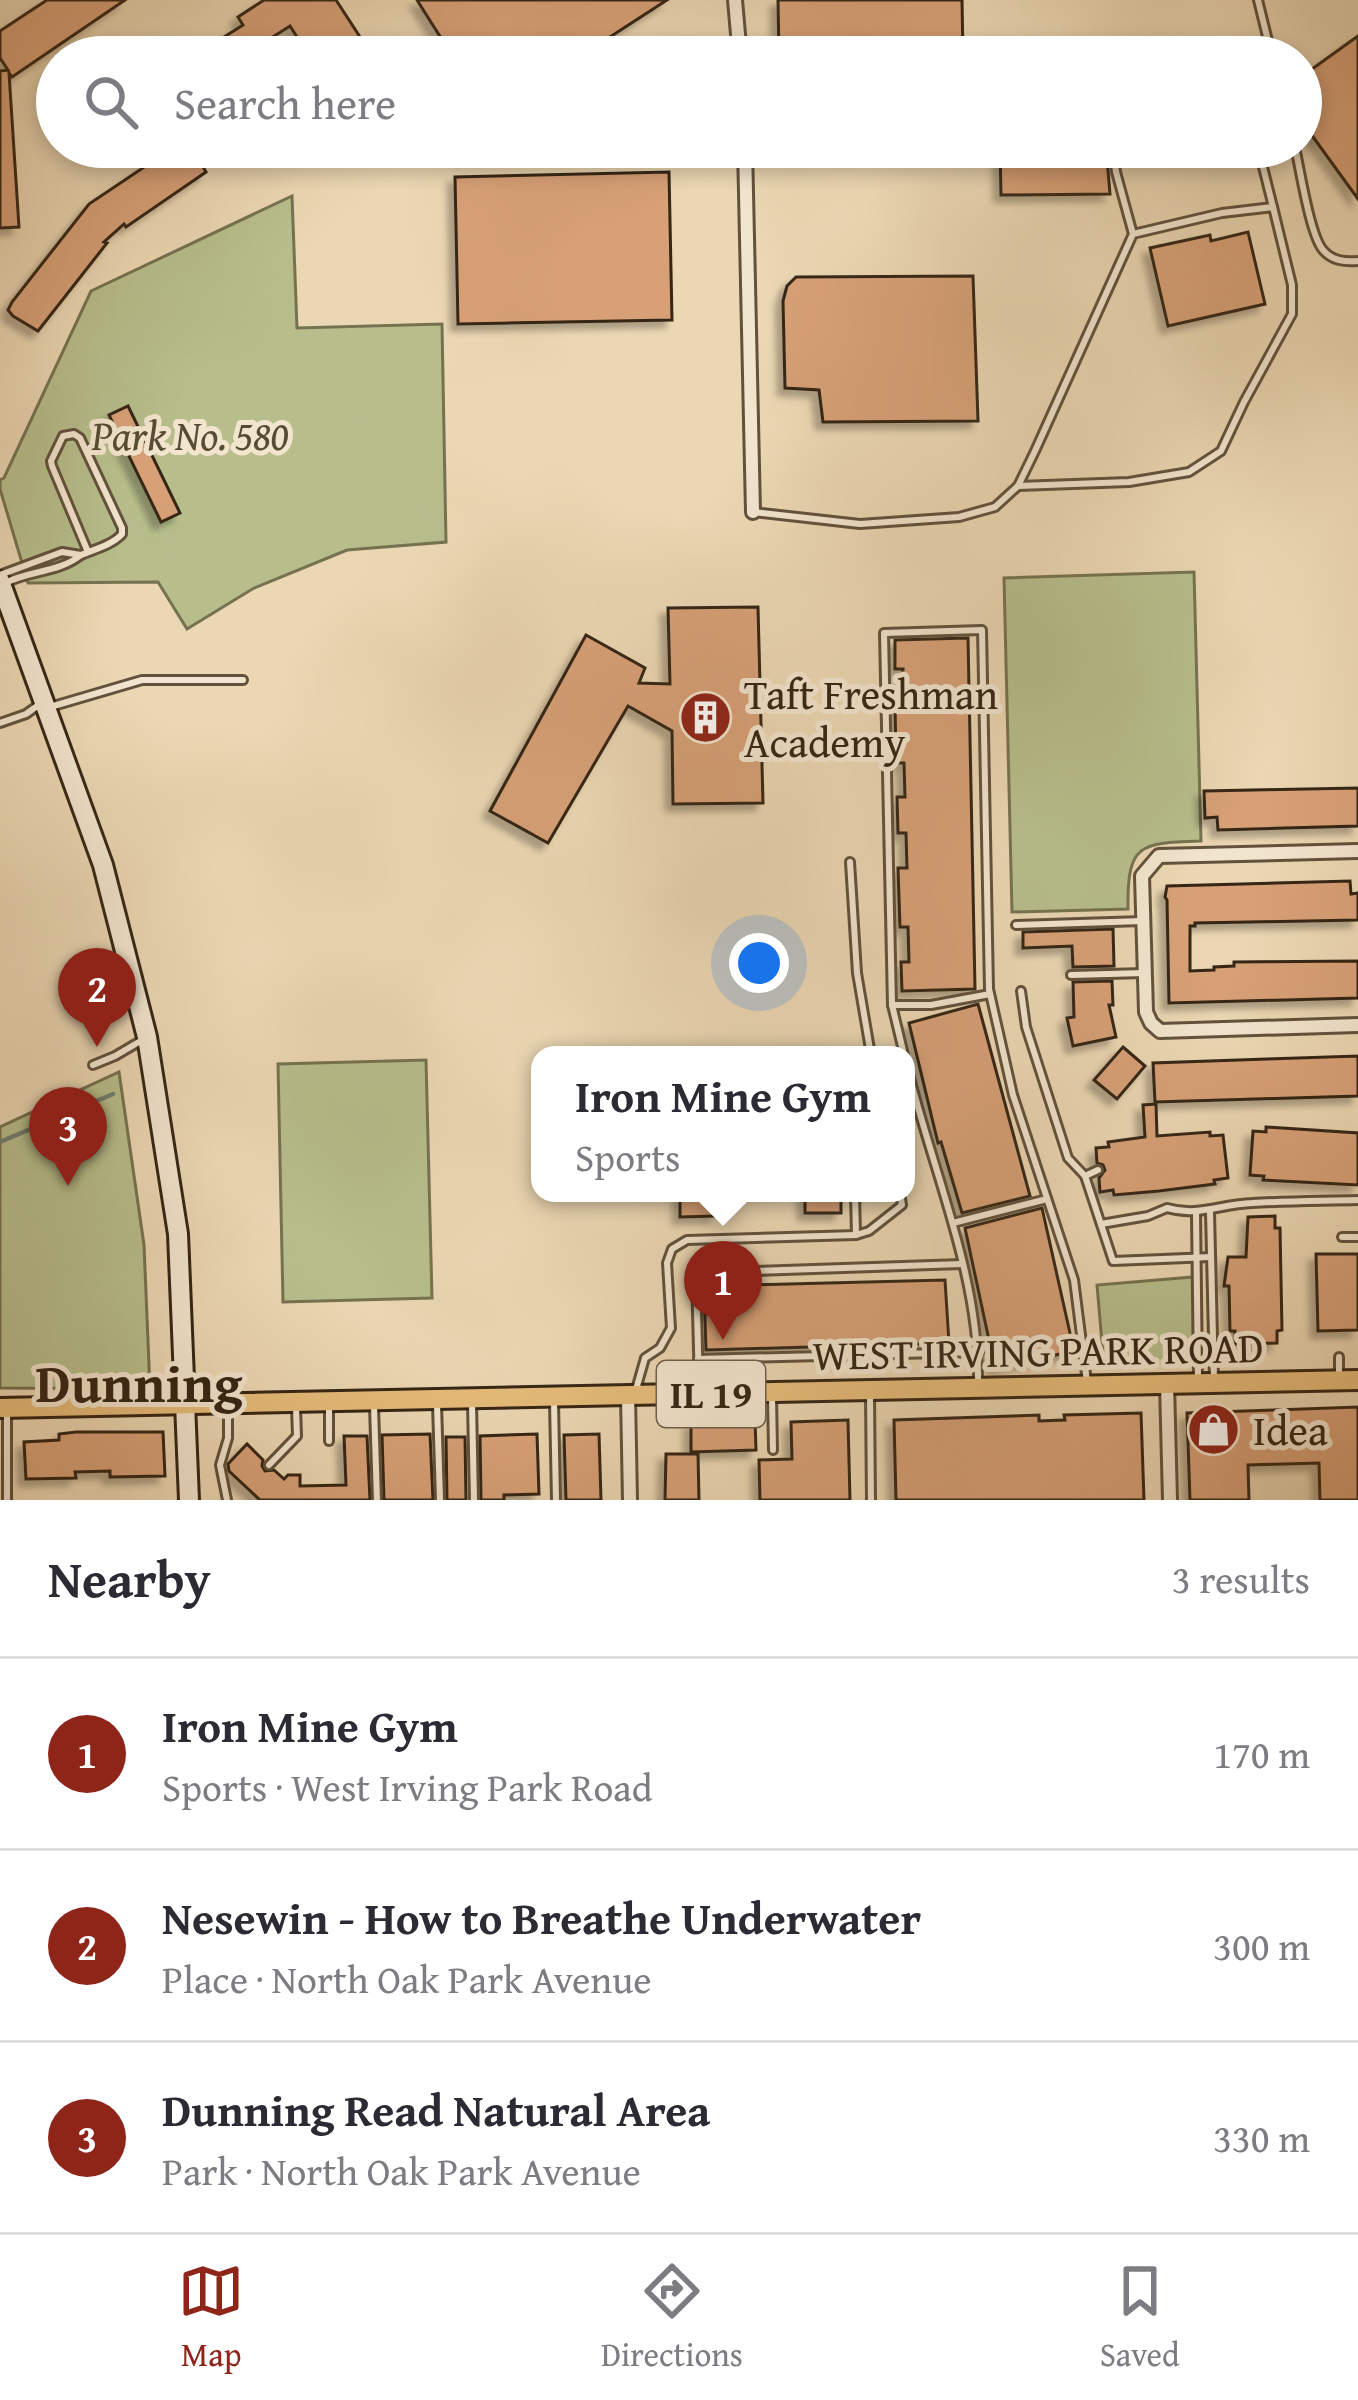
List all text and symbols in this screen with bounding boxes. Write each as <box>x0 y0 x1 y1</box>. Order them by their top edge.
search box <box>36 36 1322 168</box>
icon: search <box>78 69 144 135</box>
text: Search here <box>174 70 396 135</box>
park label: Park No. 580 <box>91 404 289 465</box>
place label: Taft Freshman Academy <box>744 663 999 772</box>
building icon: Taft Freshman Academy <box>677 690 733 746</box>
your location <box>729 933 789 993</box>
pin: 2 <box>58 948 136 1047</box>
popup <box>531 1046 915 1202</box>
text: Iron Mine Gym <box>575 1063 871 1128</box>
pin: 3 <box>29 1087 107 1186</box>
text: Sports <box>575 1128 680 1185</box>
pin: 1 <box>684 1241 762 1340</box>
street label: WEST IRVING PARK ROAD <box>812 1316 1264 1385</box>
district label: Dunning <box>35 1343 243 1422</box>
road number: IL 19 <box>657 1361 765 1427</box>
place label: Idea <box>1253 1399 1328 1460</box>
shop icon: Idea <box>1186 1402 1242 1458</box>
text: Nearby <box>48 1541 211 1616</box>
text: 3 results <box>1172 1550 1310 1607</box>
text: Iron Mine Gym <box>162 1693 458 1758</box>
text: 1 <box>77 1725 97 1782</box>
text: 170 m <box>1213 1725 1310 1782</box>
text: Sports · West Irving Park Road <box>162 1758 653 1815</box>
text: Nesewin - How to Breathe Underwater <box>162 1885 921 1950</box>
text: 2 <box>77 1917 97 1974</box>
text: 300 m <box>1213 1917 1310 1974</box>
text: Place · North Oak Park Avenue <box>162 1950 652 2007</box>
text: Dunning Read Natural Area <box>162 2077 710 2142</box>
text: 3 <box>77 2109 97 2166</box>
text: 330 m <box>1213 2109 1310 2166</box>
text: Park · North Oak Park Avenue <box>162 2142 641 2199</box>
tab: Map <box>178 2258 244 2378</box>
tab: Directions <box>601 2258 743 2378</box>
tab: Saved <box>1100 2258 1180 2378</box>

